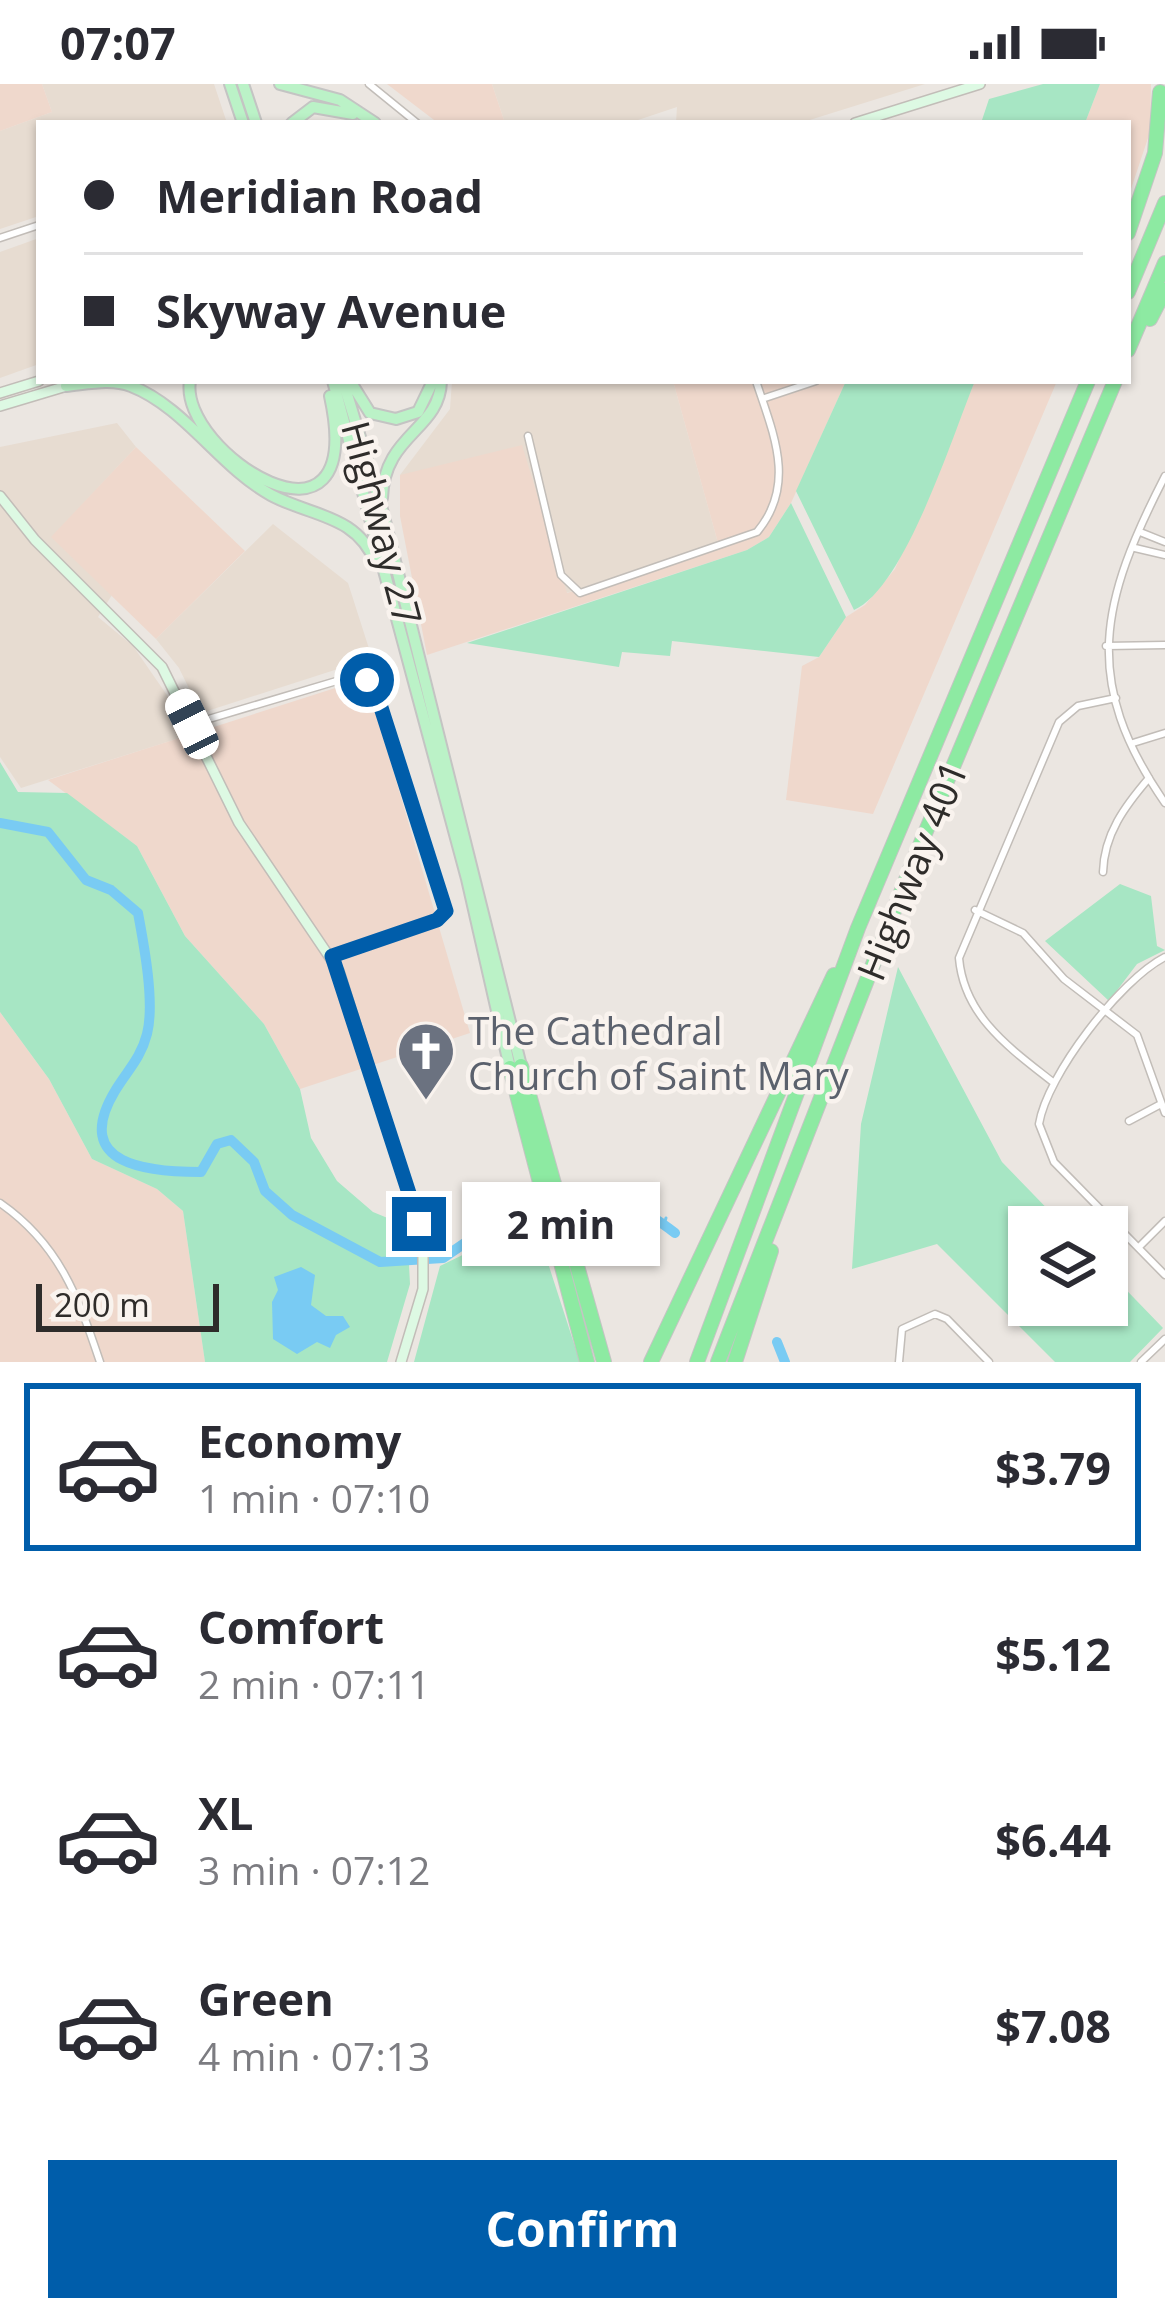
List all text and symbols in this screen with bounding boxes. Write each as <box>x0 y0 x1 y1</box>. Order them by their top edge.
text: 07:07 <box>60 12 176 73</box>
text: Meridian Road <box>156 165 483 226</box>
text: Skyway Avenue <box>156 280 506 341</box>
street label: Highway 27 <box>330 415 436 631</box>
route start <box>340 653 394 707</box>
car <box>160 684 224 764</box>
street label: Highway 401 <box>843 752 979 988</box>
place label: The Cathedral Church of Saint Mary <box>468 1003 849 1101</box>
church icon: The Cathedral Church of Saint Mary <box>395 1020 457 1102</box>
callout: 2 min <box>461 1182 659 1266</box>
route end <box>392 1197 446 1251</box>
text: 2 min <box>507 1197 615 1250</box>
map controls <box>1008 1206 1128 1326</box>
button: layers <box>1008 1206 1128 1326</box>
scale bar <box>36 1278 219 1331</box>
text: 200 m <box>54 1282 150 1327</box>
text: Economy <box>198 1410 401 1471</box>
icon: car <box>54 1413 162 1521</box>
text: $3.79 <box>995 1437 1111 1498</box>
text: 1 min · 07:10 <box>198 1471 430 1524</box>
text: Comfort <box>198 1596 384 1657</box>
icon: car <box>54 1599 162 1707</box>
text: $5.12 <box>995 1623 1111 1684</box>
text: 2 min · 07:11 <box>198 1657 430 1710</box>
text: XL <box>198 1782 253 1843</box>
icon: car <box>54 1785 162 1893</box>
text: $6.44 <box>995 1809 1111 1870</box>
text: 3 min · 07:12 <box>198 1843 430 1896</box>
text: Green <box>198 1968 334 2029</box>
icon: car <box>54 1971 162 2079</box>
text: $7.08 <box>995 1995 1111 2056</box>
text: 4 min · 07:13 <box>198 2029 430 2082</box>
button: Confirm <box>48 2160 1117 2298</box>

